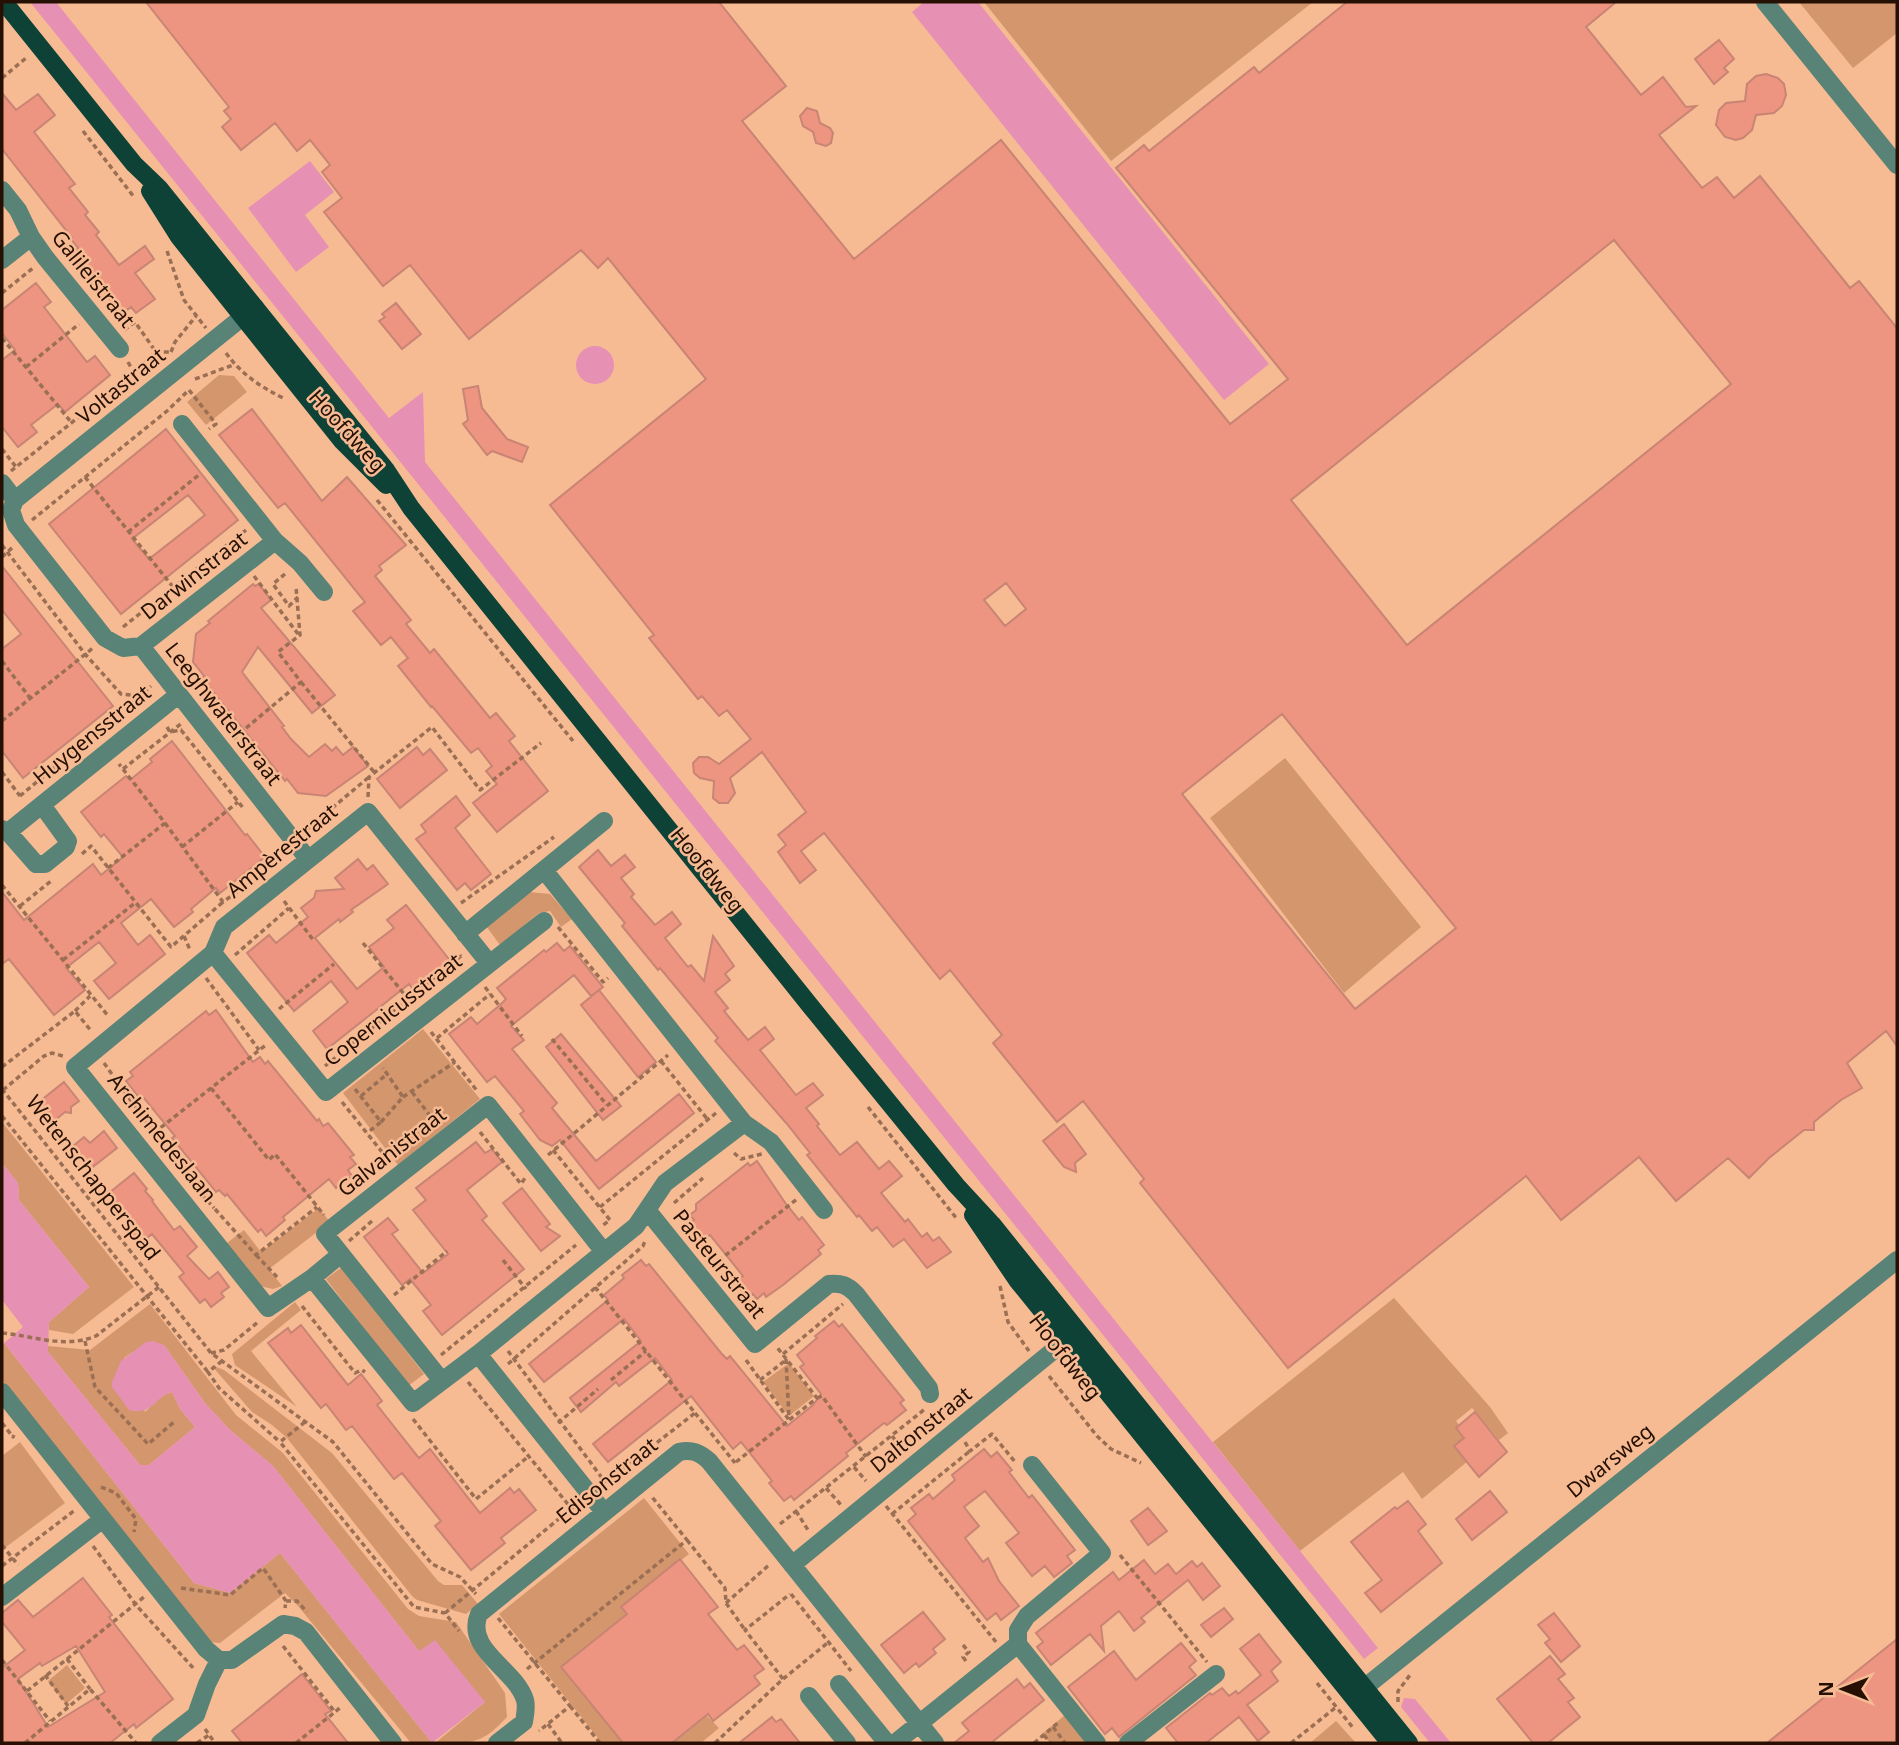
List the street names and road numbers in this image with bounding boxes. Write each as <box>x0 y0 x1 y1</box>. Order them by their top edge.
street label: Galileistraat <box>46 224 142 333</box>
street label: Voltastraat <box>70 341 171 430</box>
street label: Hoofdweg <box>303 383 392 478</box>
street label: Darwinstraat <box>134 525 253 626</box>
street label: Leeghwaterstraat <box>159 636 289 791</box>
street label: Huygensstraat <box>27 678 156 790</box>
street label: Ampèrestraat <box>220 797 343 904</box>
street label: Hoofdweg <box>665 821 751 918</box>
street label: Copernicusstraat <box>318 946 468 1072</box>
street label: Archimedeslaan <box>102 1067 224 1208</box>
street label: Wetenschapperspad <box>20 1089 167 1266</box>
street label: Galvanistraat <box>331 1100 452 1202</box>
street label: Pasteurstraat <box>667 1203 773 1324</box>
street label: Hoofdweg <box>1023 1307 1108 1405</box>
street label: Daltonstraat <box>864 1379 977 1479</box>
street label: Dwarsweg <box>1560 1417 1658 1504</box>
street label: Edisonstraat <box>550 1430 663 1530</box>

